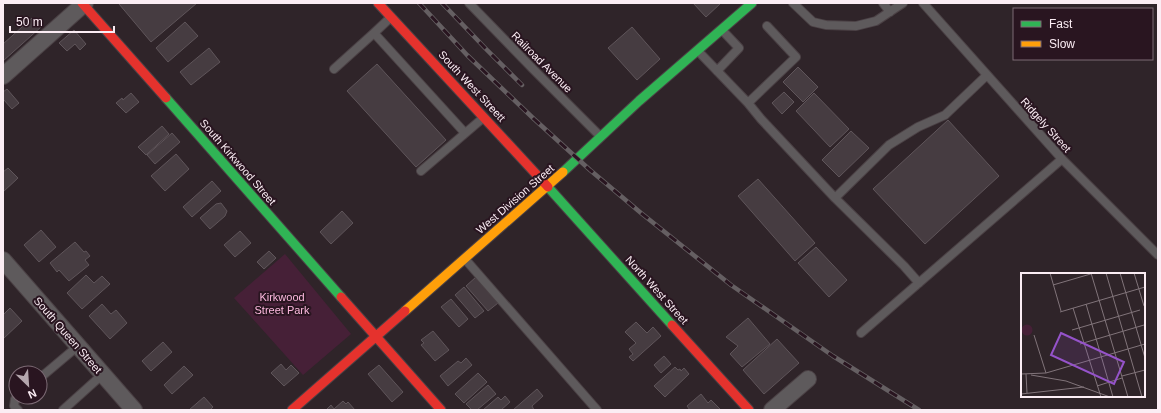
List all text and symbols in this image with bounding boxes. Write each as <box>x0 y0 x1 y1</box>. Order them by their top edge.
scale bar <box>10 8 114 34</box>
legend <box>1013 8 1153 60</box>
text: 50 m <box>16 15 43 29</box>
text: Fast <box>1049 17 1073 31</box>
street label: Railroad Avenue <box>509 29 575 95</box>
text: Slow <box>1049 37 1075 51</box>
street label: South West Streett <box>436 48 508 124</box>
street label: Ridgely Street <box>1018 95 1074 155</box>
street label: South Kirkwood Street <box>198 117 278 207</box>
street label: West Division Street <box>474 162 556 236</box>
street label: North West Street <box>623 254 691 326</box>
inset map <box>1021 273 1145 397</box>
park label: Kirkwood Street Park <box>254 291 310 316</box>
street label: South Queen Street <box>32 294 104 376</box>
north arrow <box>8 365 48 405</box>
text: N <box>26 387 38 401</box>

